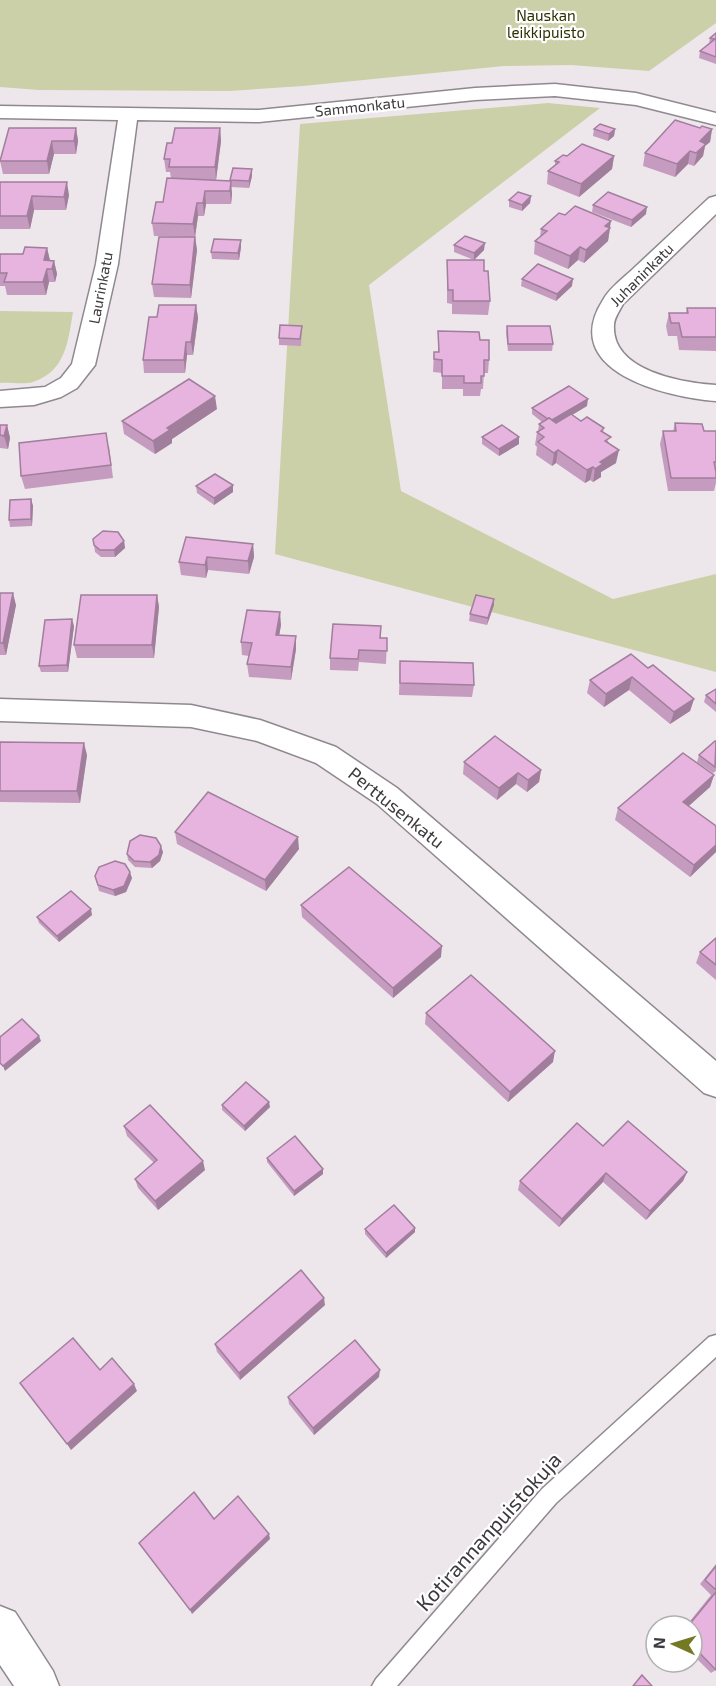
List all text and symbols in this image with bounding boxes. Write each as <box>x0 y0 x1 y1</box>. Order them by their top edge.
park label: Nauskan leikkipuisto <box>507 6 585 41</box>
street label: Sammonkatu <box>314 92 406 120</box>
street label: Juhaninkatu <box>606 239 677 310</box>
street label: Laurinkatu <box>84 250 116 325</box>
street label: Perttusenkatu <box>344 762 449 853</box>
street label: Kotirannanpuistokuja <box>410 1447 566 1616</box>
north arrow <box>644 1614 704 1674</box>
text: N <box>649 1636 668 1649</box>

